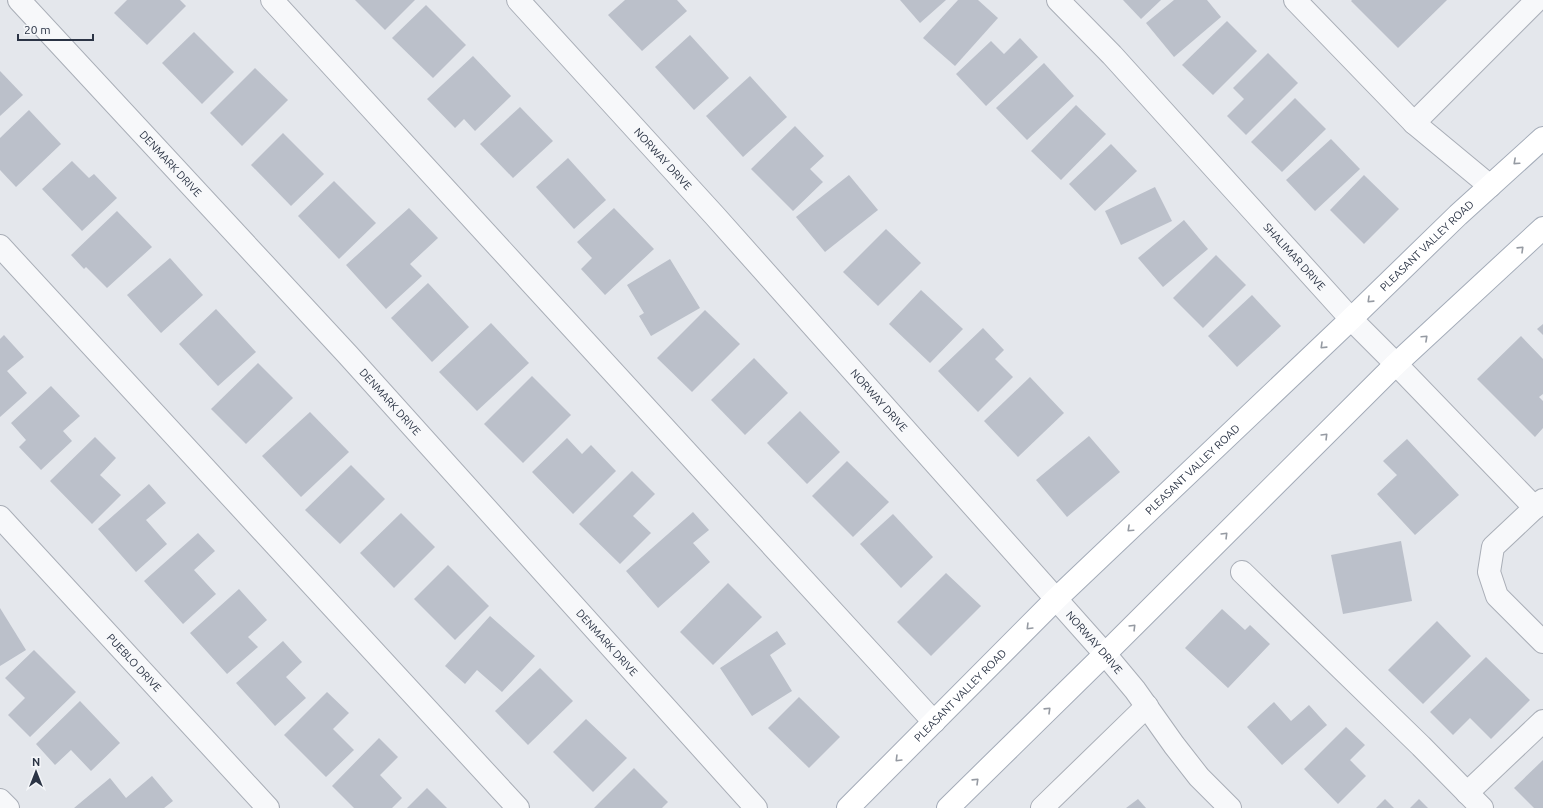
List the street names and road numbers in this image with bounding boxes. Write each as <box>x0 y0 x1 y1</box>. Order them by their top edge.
street label: NORWAY DRIVE <box>632 126 694 192</box>
street label: DENMARK DRIVE <box>137 128 204 199</box>
street label: PLEASANT VALLEY ROAD <box>1377 198 1476 294</box>
street label: SHALIMAR DRIVE <box>1261 221 1328 292</box>
street label: DENMARK DRIVE <box>357 366 423 438</box>
street label: NORWAY DRIVE <box>848 367 910 434</box>
street label: PLEASANT VALLEY ROAD <box>1143 422 1242 517</box>
street label: DENMARK DRIVE <box>574 607 640 678</box>
street label: NORWAY DRIVE <box>1064 609 1125 676</box>
street label: PUEBLO DRIVE <box>105 631 164 694</box>
street label: PLEASANT VALLEY ROAD <box>912 646 1009 744</box>

